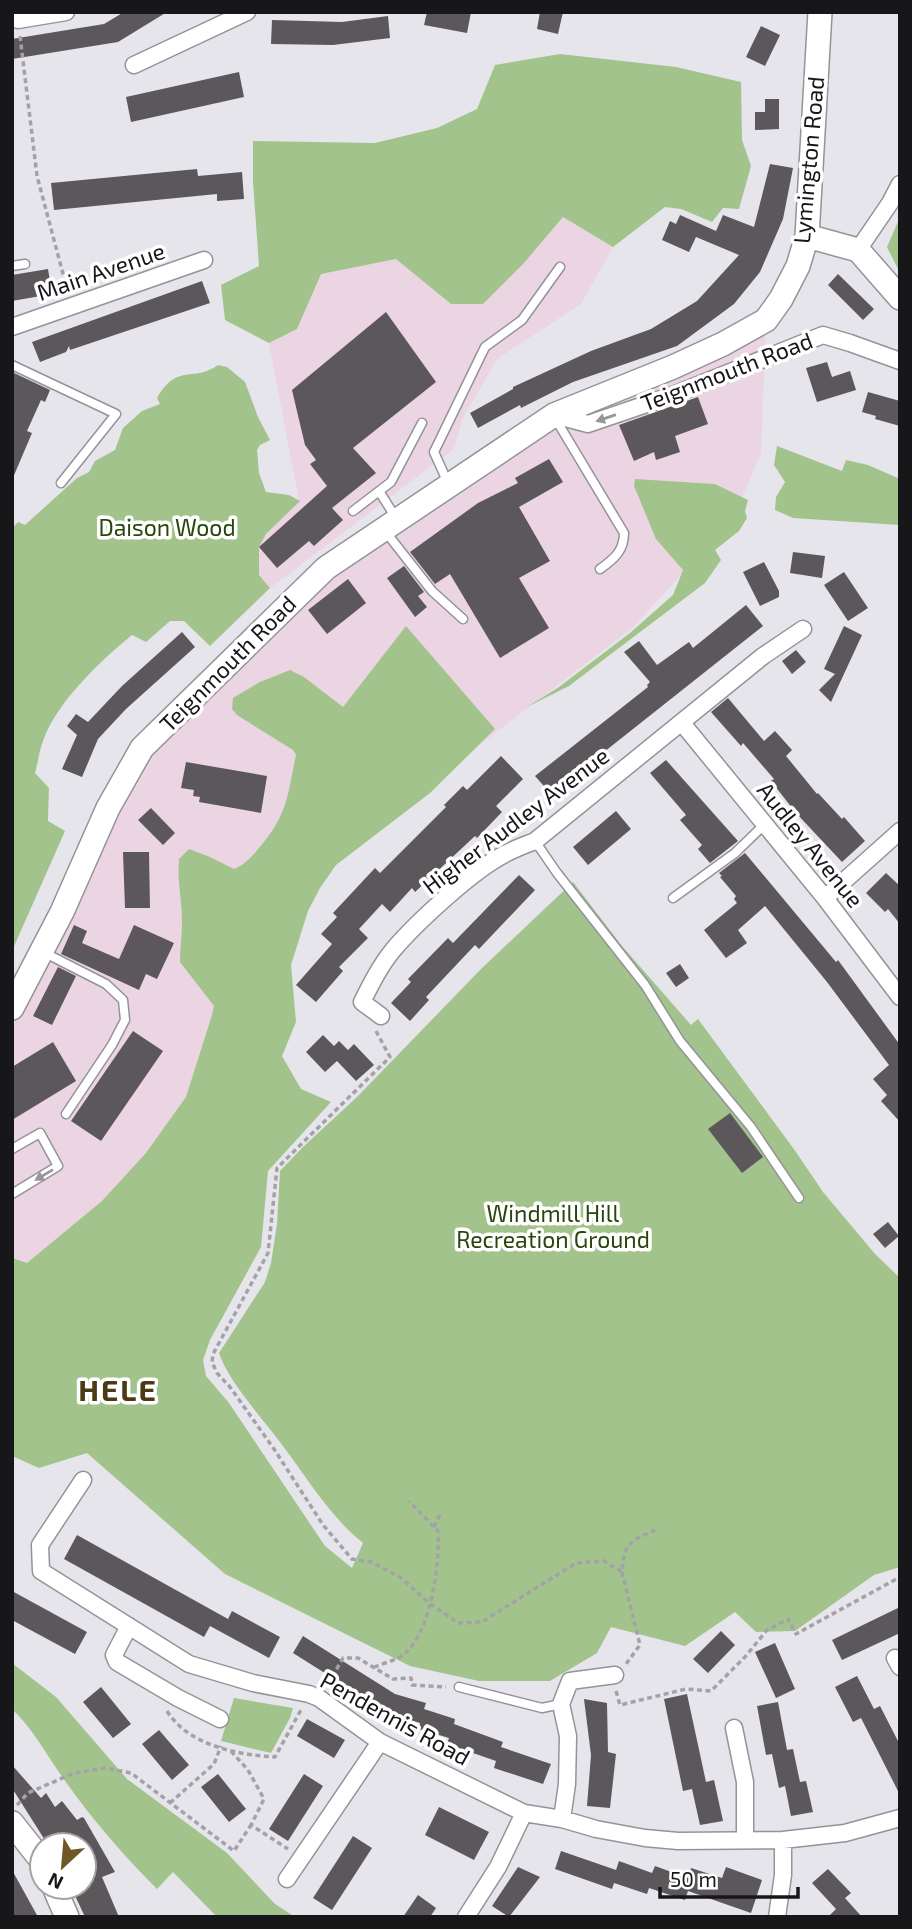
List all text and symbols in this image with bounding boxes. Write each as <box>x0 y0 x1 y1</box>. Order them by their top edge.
street label: Lymington Road <box>787 75 829 245</box>
street label: Main Avenue <box>33 236 168 306</box>
street label: Teignmouth Road <box>637 325 816 417</box>
one-way arrow <box>596 413 617 424</box>
park label: Daison Wood <box>98 513 236 541</box>
street label: Teignmouth Road <box>153 589 301 737</box>
street label: Higher Audley Avenue <box>417 741 614 899</box>
street label: Audley Avenue <box>752 776 870 913</box>
one-way arrow <box>34 1169 53 1181</box>
park label: Windmill Hill Recreation Ground <box>456 1199 650 1253</box>
district label: HELE <box>78 1371 158 1407</box>
street label: Pendennis Road <box>316 1665 475 1771</box>
north arrow <box>28 1831 98 1901</box>
scale bar <box>660 1856 798 1900</box>
text: 50 m <box>670 1866 717 1891</box>
text: N <box>44 1868 67 1895</box>

